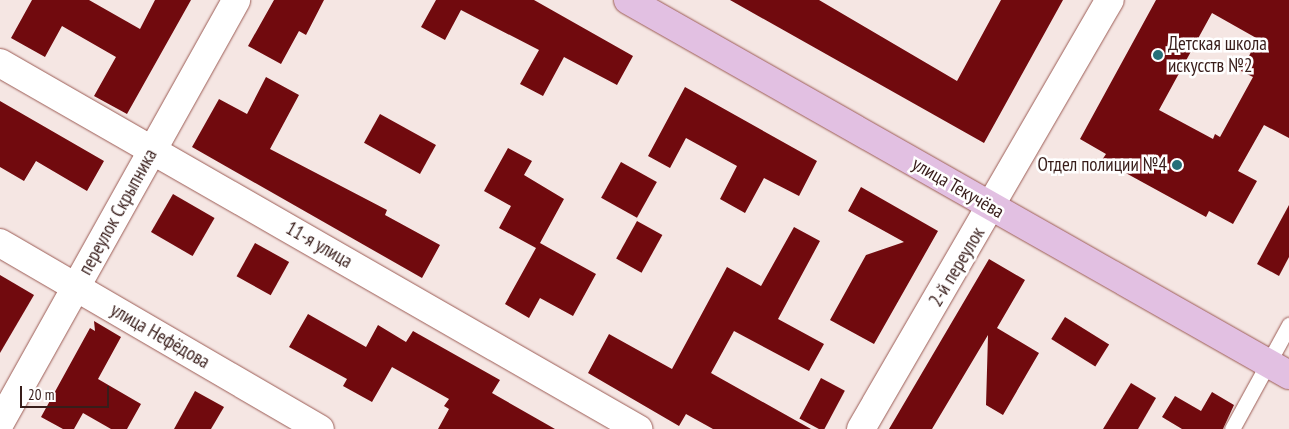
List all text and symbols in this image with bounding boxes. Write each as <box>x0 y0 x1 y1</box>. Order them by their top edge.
place label: Детская школа искусств №2 <box>1168 33 1267 77</box>
marker: Детская школа искусств №2 <box>1152 49 1164 61</box>
street label: переулок Скрыпника <box>74 145 162 279</box>
street label: улица Текучёва <box>908 153 1008 223</box>
place label: Отдел полиции №4 <box>1037 154 1167 176</box>
marker: Отдел полиции №4 <box>1171 159 1183 171</box>
street label: 11-я улица <box>282 217 356 273</box>
street label: 2-й переулок <box>924 223 990 311</box>
street label: улица Нефёдова <box>106 298 214 374</box>
scale bar <box>22 376 111 408</box>
text: 20 m <box>28 385 54 404</box>

